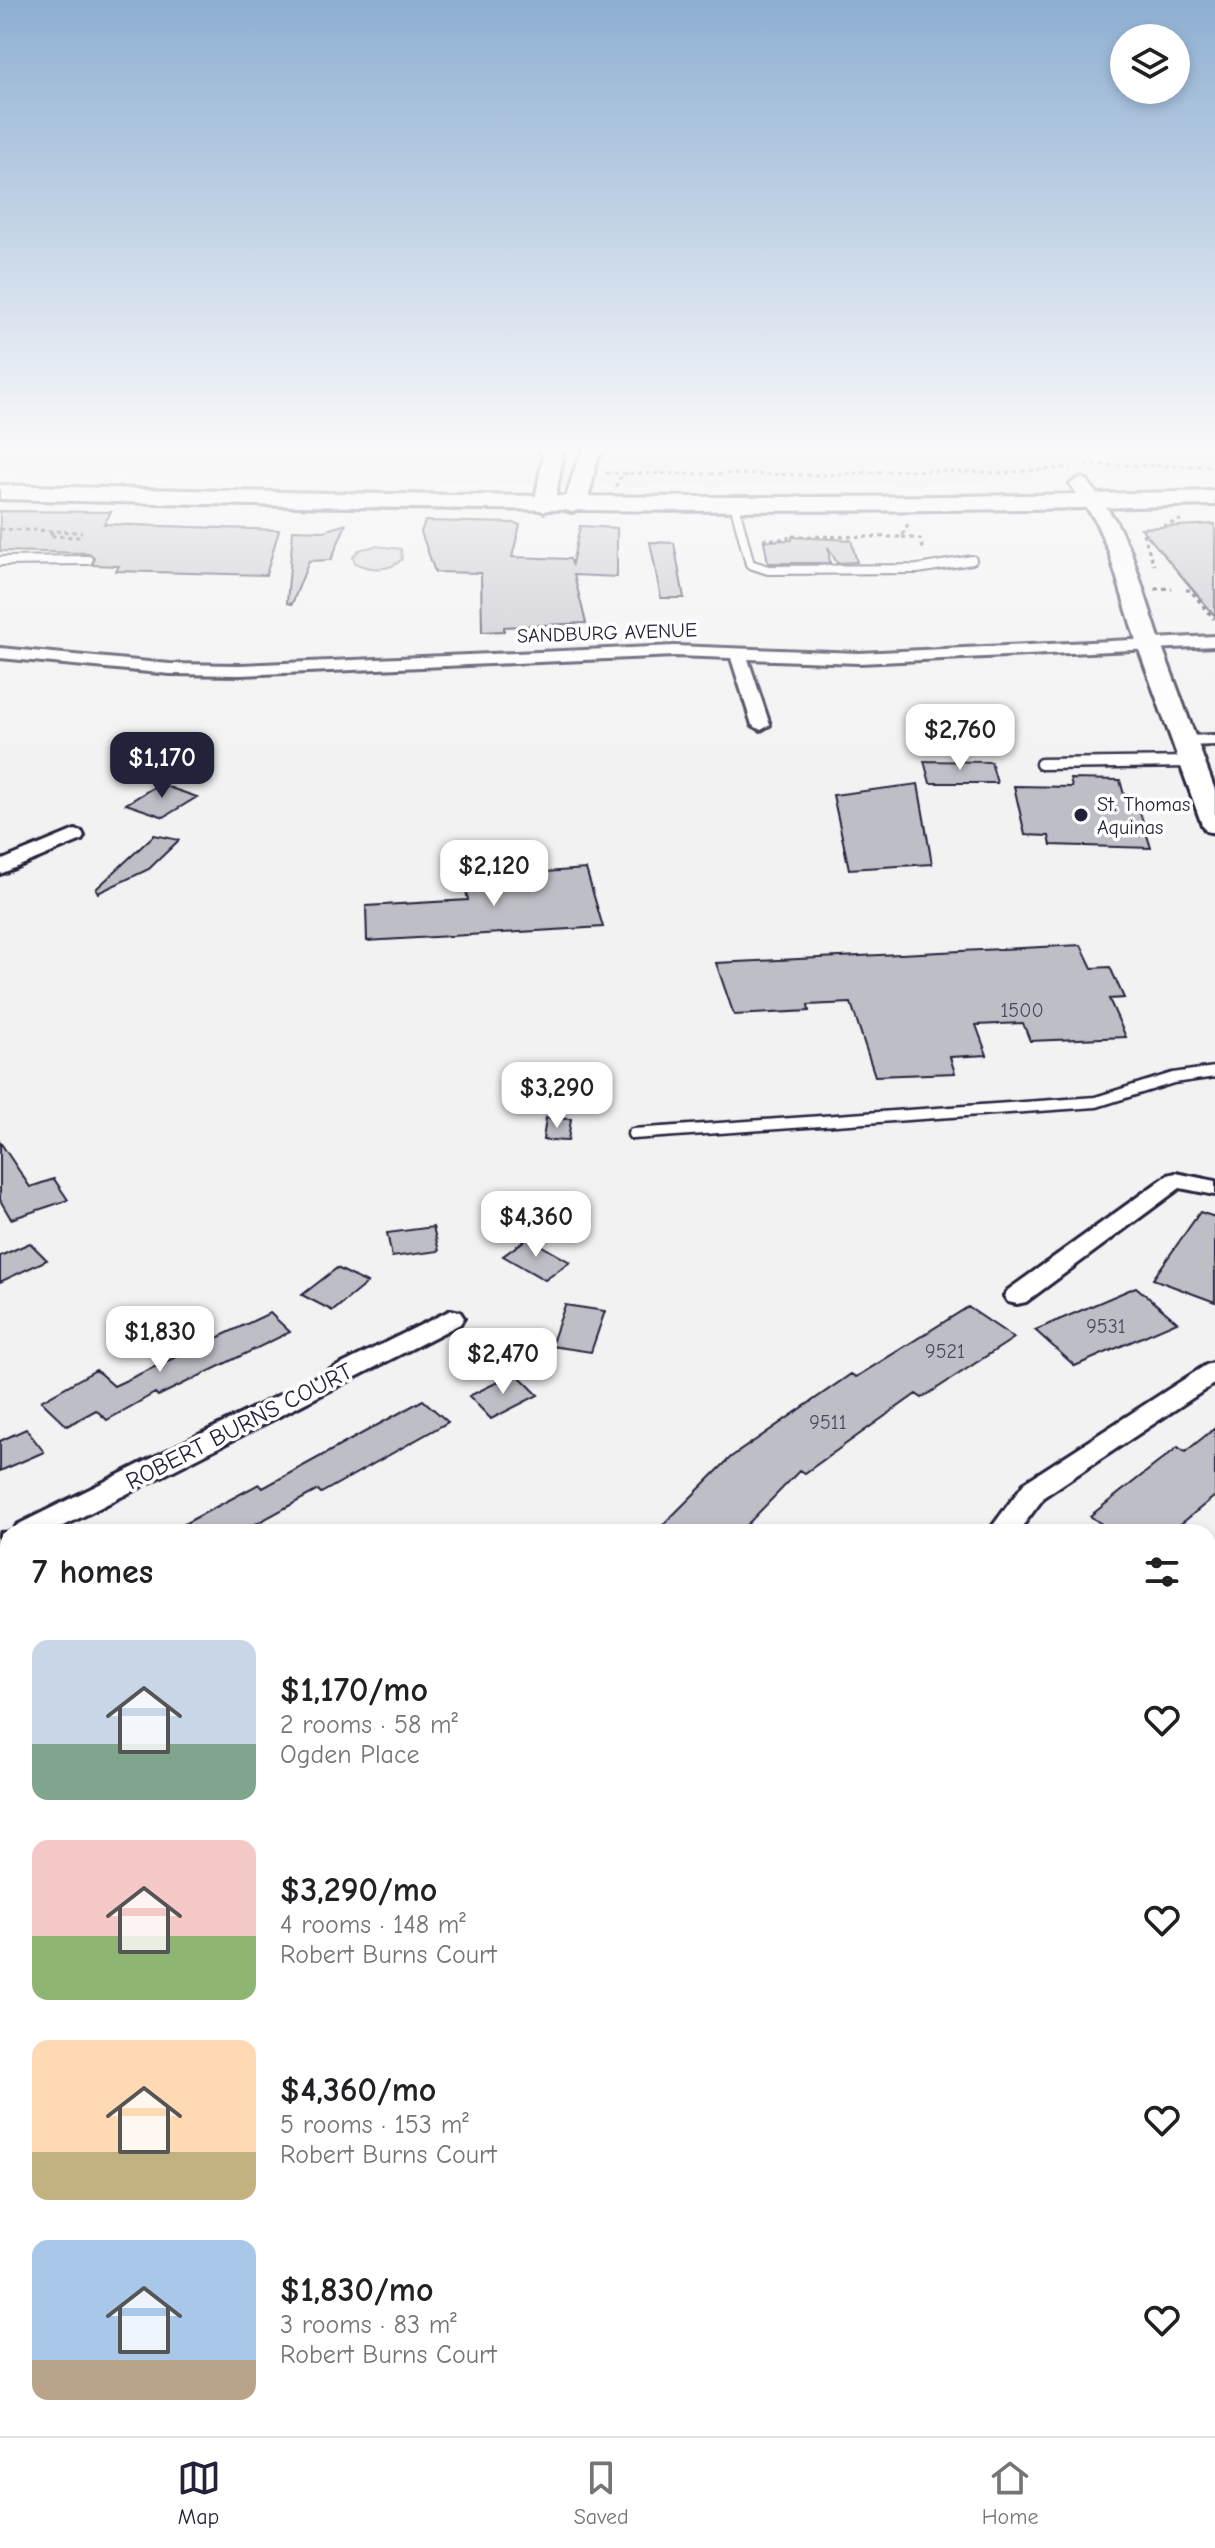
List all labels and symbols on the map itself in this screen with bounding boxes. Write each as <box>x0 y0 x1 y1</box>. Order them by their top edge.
street label: SANDBURG AVENUE <box>517 618 697 648</box>
pin: $2,760 <box>895 704 1025 772</box>
pin: $1,170 <box>97 732 227 800</box>
place label: St. Thomas Aquinas <box>1097 793 1190 839</box>
marker: St. Thomas Aquinas <box>1072 806 1090 824</box>
pin: $2,120 <box>429 840 559 908</box>
house number: 1500 <box>1000 999 1044 1022</box>
pin: $3,290 <box>492 1062 622 1130</box>
pin: $4,360 <box>471 1191 601 1259</box>
pin: $1,830 <box>95 1306 225 1374</box>
house number: 9531 <box>1086 1315 1126 1338</box>
pin: $2,470 <box>438 1328 568 1396</box>
house number: 9521 <box>925 1340 965 1363</box>
street label: ROBERT BURNS COURT <box>121 1356 357 1495</box>
house number: 9511 <box>809 1411 847 1434</box>

